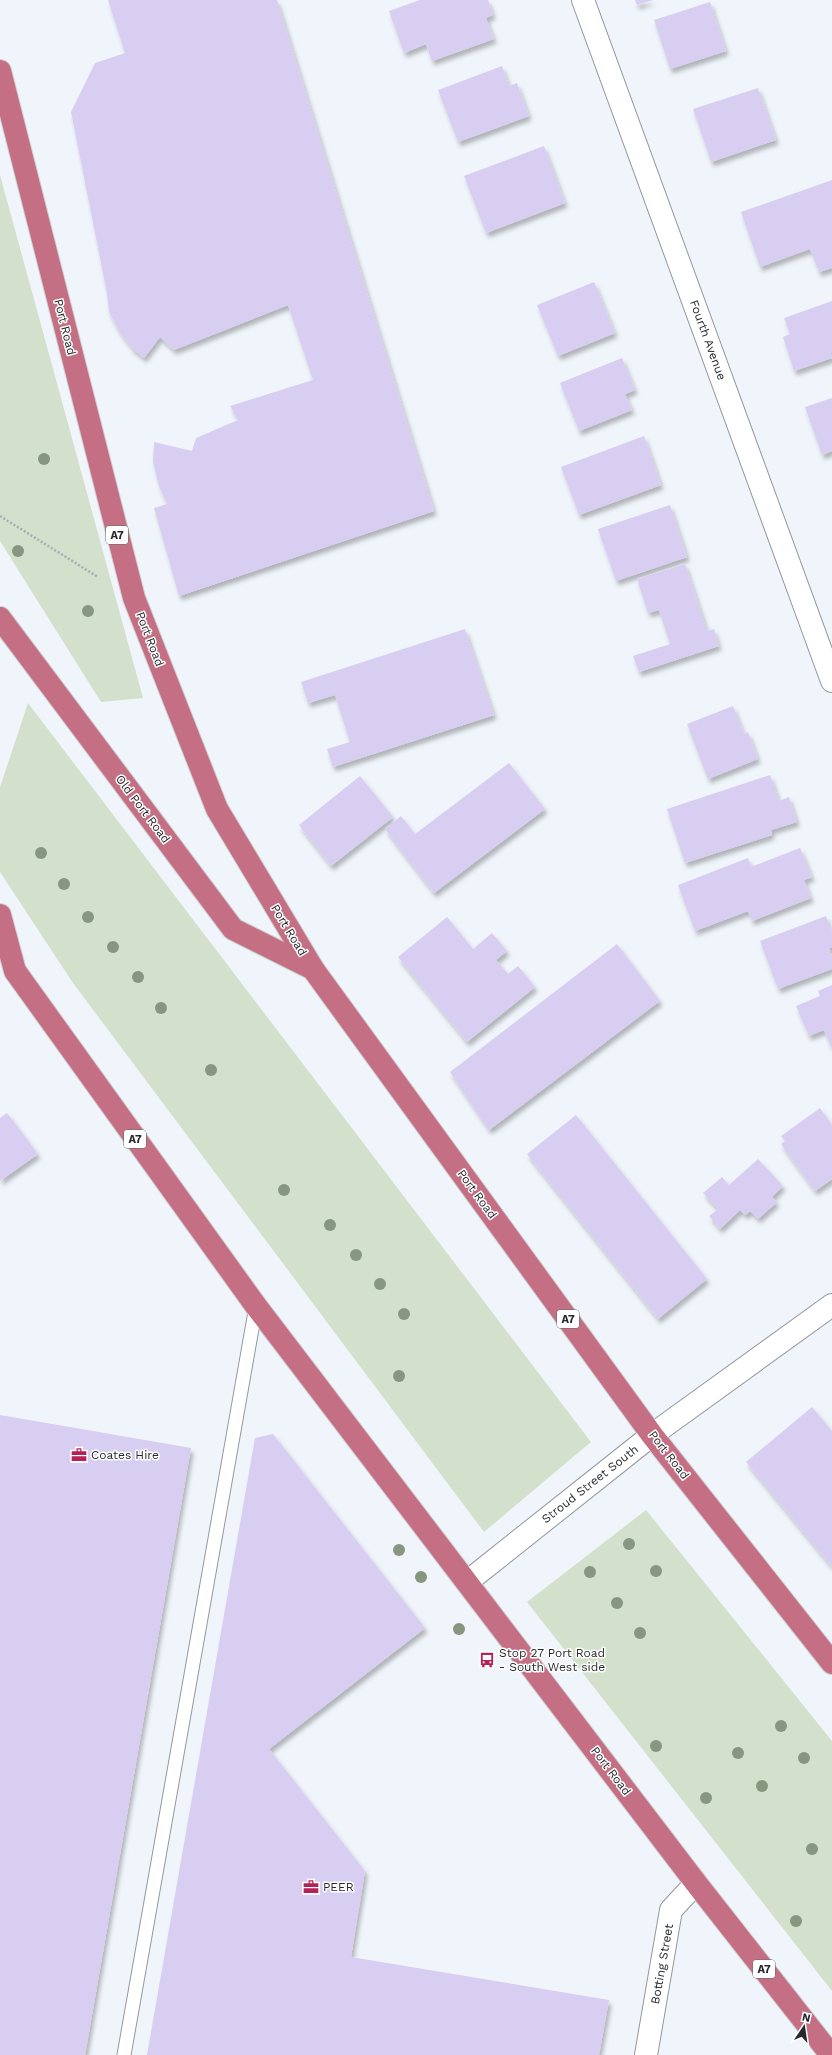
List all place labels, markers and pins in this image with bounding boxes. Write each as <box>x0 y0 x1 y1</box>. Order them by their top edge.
office icon: Coates Hire <box>70 1446 88 1464</box>
place label: Coates Hire <box>91 1448 159 1462</box>
place label: Stop 27 Port Road - South West side <box>499 1646 605 1674</box>
bus stop icon: Stop 27 Port Road - South West side <box>478 1651 496 1669</box>
office icon: PEER <box>302 1878 320 1896</box>
place label: PEER <box>323 1880 354 1894</box>

